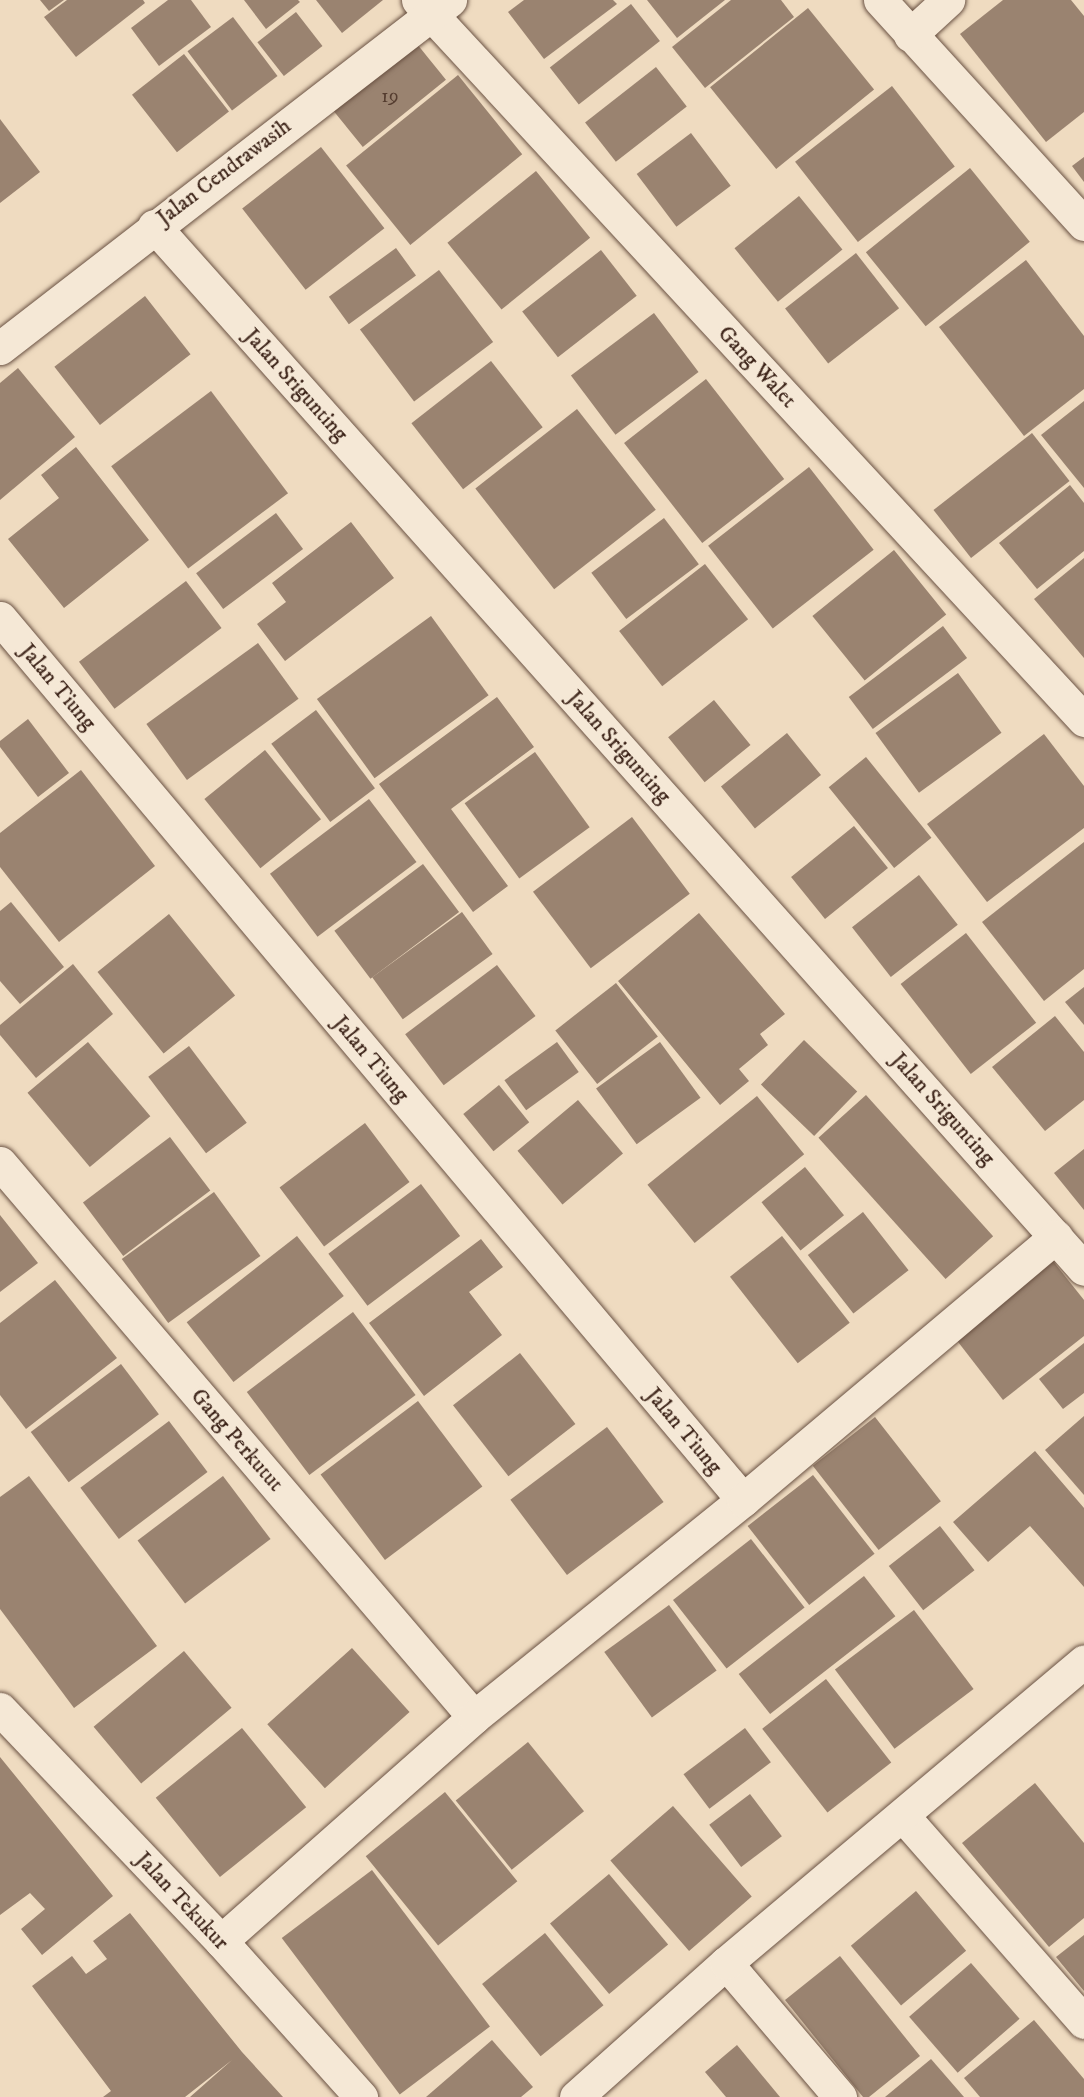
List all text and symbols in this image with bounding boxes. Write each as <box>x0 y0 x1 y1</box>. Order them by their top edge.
house number: 19 <box>381 84 399 108</box>
street label: Jalan Cendrawasih <box>152 113 296 231</box>
street label: Gang Walet <box>712 321 802 413</box>
street label: Jalan Srigunting <box>238 323 354 447</box>
street label: Jalan Tiung <box>14 638 102 736</box>
street label: Jalan Srigunting <box>561 685 677 809</box>
street label: Jalan Tiung <box>327 1010 415 1108</box>
street label: Jalan Srigunting <box>885 1047 1001 1171</box>
street label: Jalan Tiung <box>640 1382 728 1480</box>
street label: Gang Perkutut <box>185 1383 289 1497</box>
street label: Jalan Tekukur <box>130 1847 234 1955</box>

